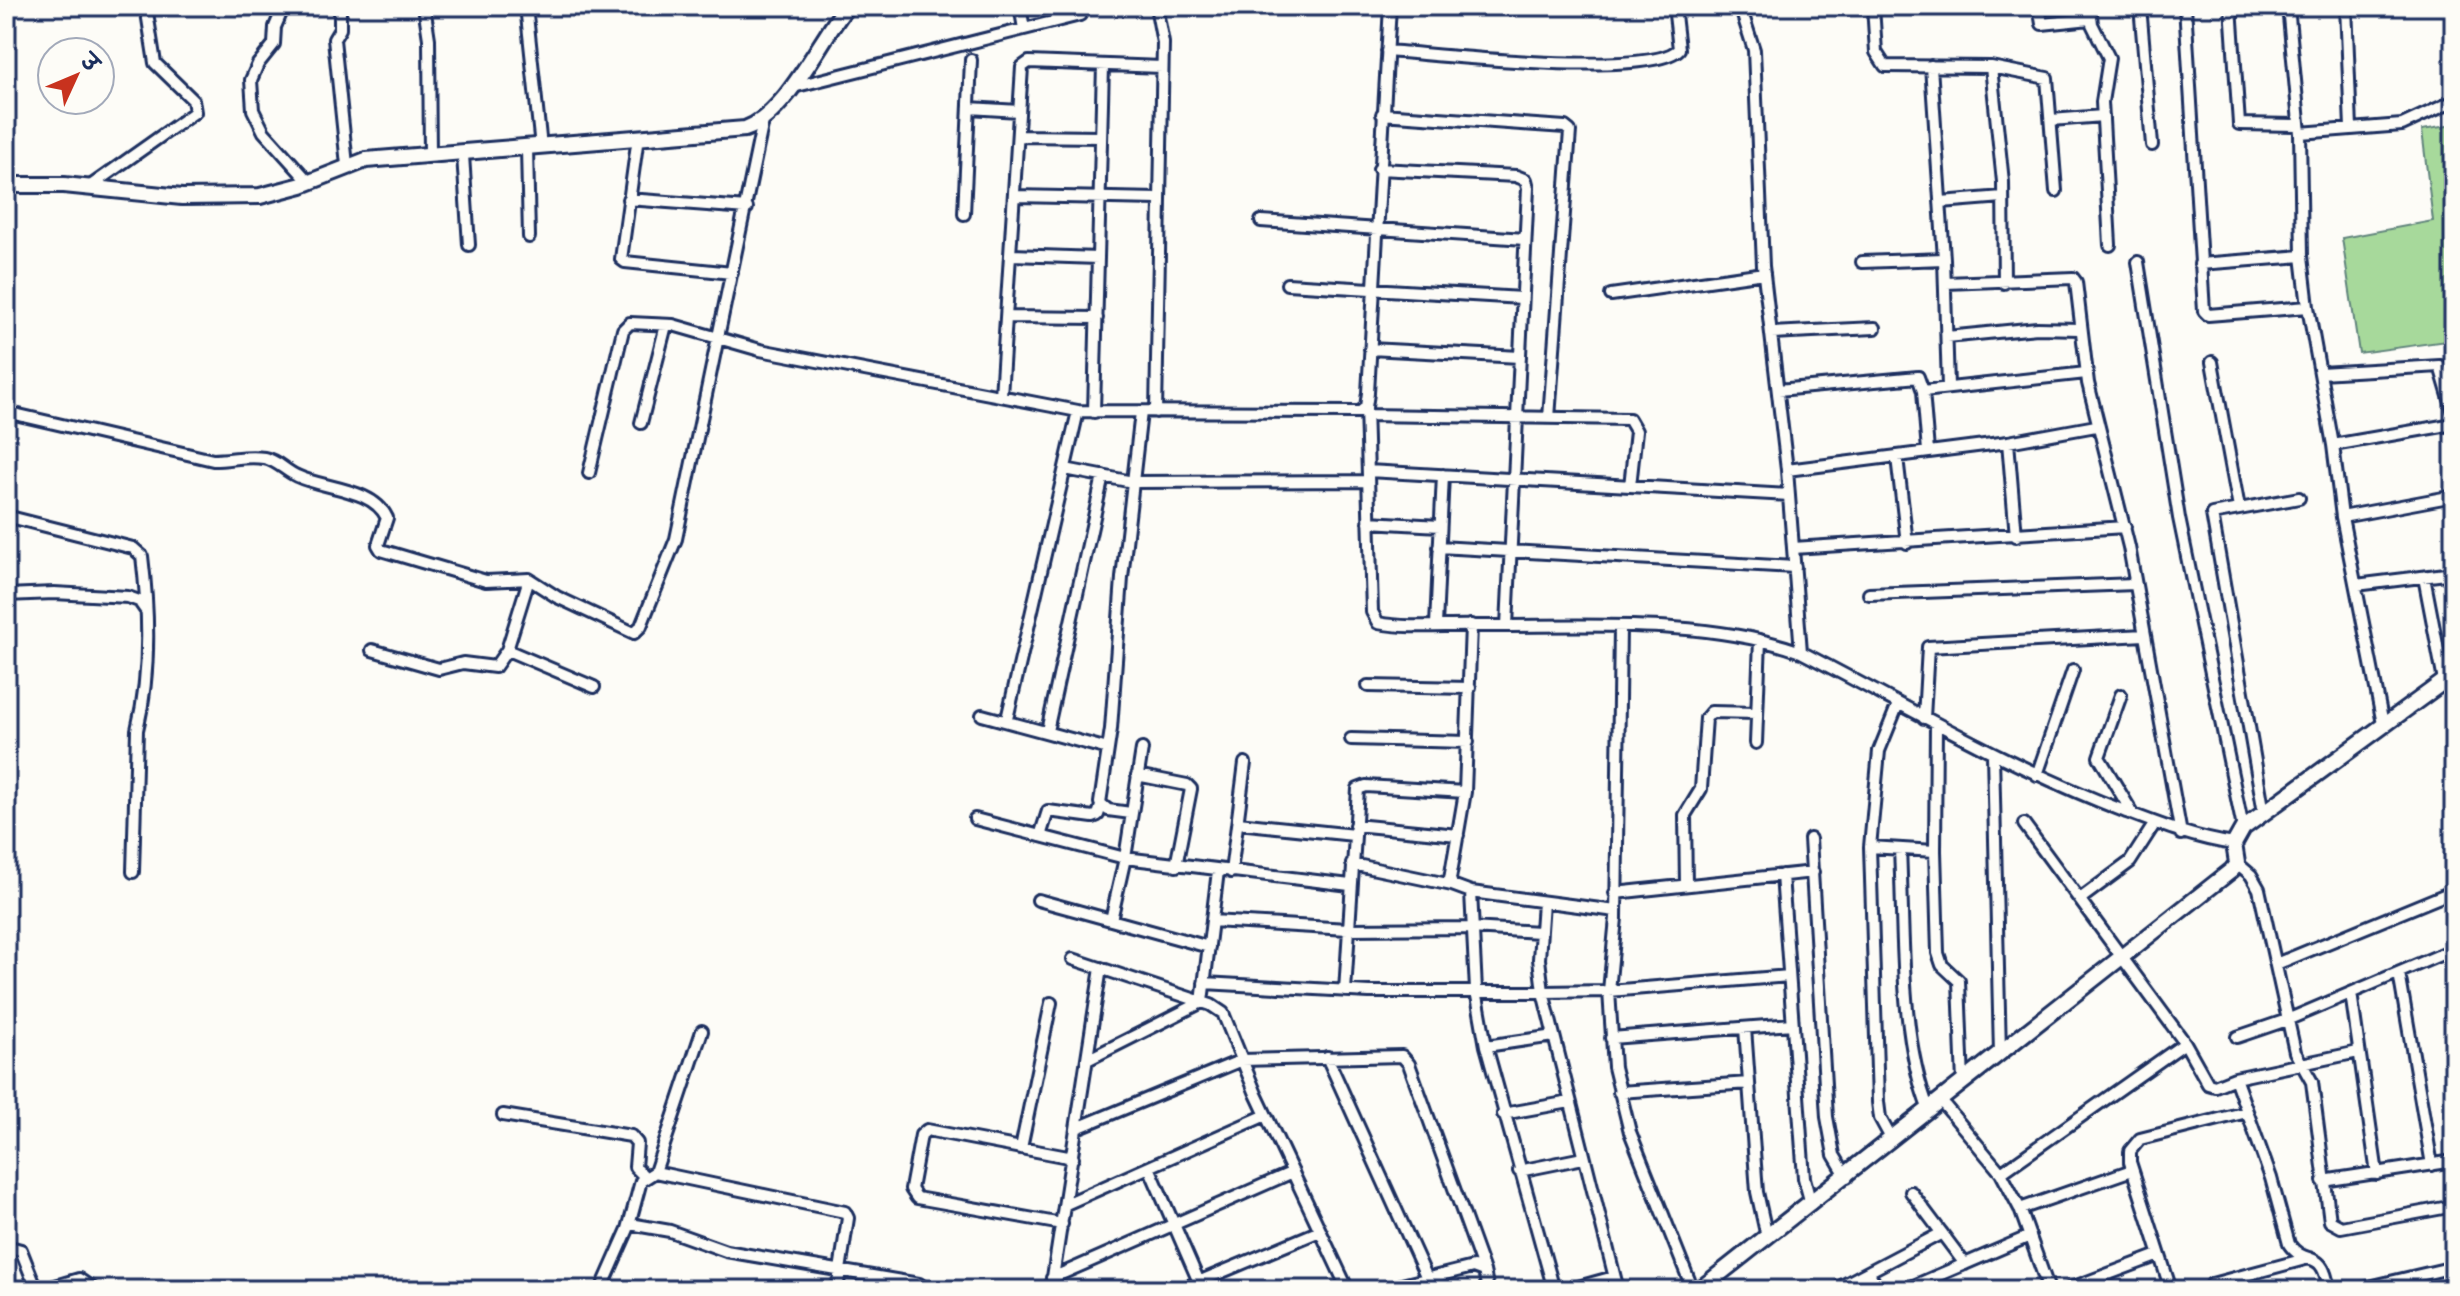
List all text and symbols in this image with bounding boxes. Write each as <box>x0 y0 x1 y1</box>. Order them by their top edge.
north arrow <box>36 36 116 116</box>
text: उ <box>70 42 111 83</box>

